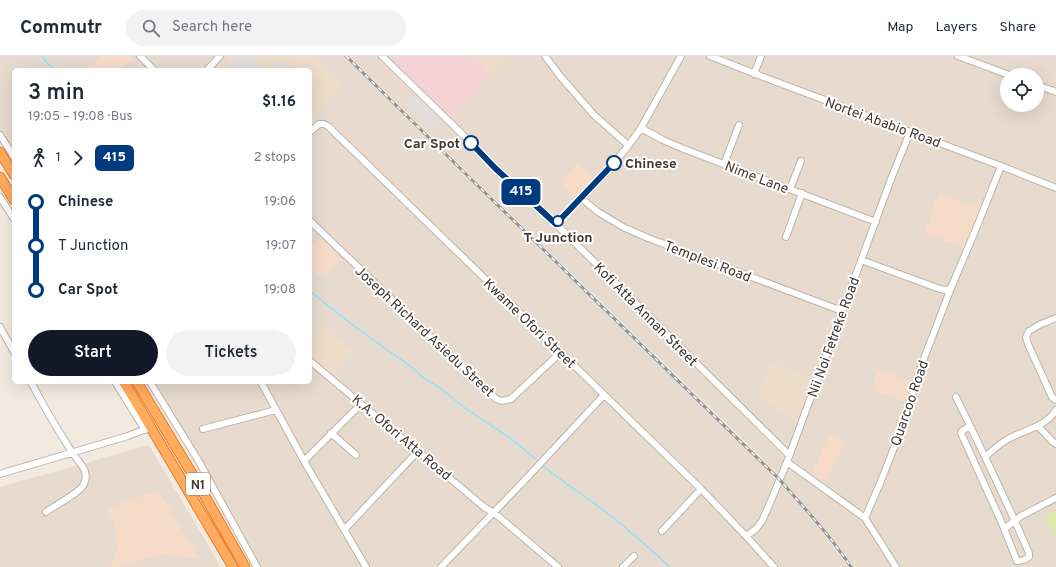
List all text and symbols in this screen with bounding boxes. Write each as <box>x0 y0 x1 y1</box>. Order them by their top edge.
search box <box>126 10 406 46</box>
text: Commutr <box>20 16 102 40</box>
icon: search <box>140 17 162 39</box>
text: Search here <box>172 18 252 37</box>
text: Map <box>887 19 913 36</box>
text: Layers <box>935 19 977 36</box>
text: Share <box>999 19 1036 36</box>
map controls <box>1000 68 1044 112</box>
button: locate <box>1000 68 1044 112</box>
text: 3 min <box>28 80 84 107</box>
text: $1.16 <box>262 93 296 112</box>
street label: Nortei Ababio Road <box>822 95 943 152</box>
text: 19:05 – 19:08 · Bus <box>28 109 133 125</box>
marker: Car Spot <box>463 135 479 151</box>
place label: Car Spot <box>404 136 460 153</box>
icon: walk <box>28 147 50 169</box>
icon: forward <box>67 147 89 169</box>
text: 415 <box>103 149 126 166</box>
text: 1 <box>56 150 61 166</box>
text: 2 stops <box>254 150 296 166</box>
marker: Chinese <box>606 155 622 171</box>
place label: Chinese <box>625 156 677 173</box>
street label: Nime Lane <box>722 158 791 198</box>
line badge: 415 <box>498 179 544 205</box>
text: 415 <box>509 183 533 200</box>
text: Chinese <box>58 193 113 212</box>
text: 19:06 <box>264 194 296 210</box>
marker: T Junction <box>552 215 564 227</box>
place label: T Junction <box>523 230 593 247</box>
text: T Junction <box>58 237 128 256</box>
text: 19:07 <box>266 238 296 254</box>
street label: Templesi Road <box>662 238 753 287</box>
street label: Kofi Atta Annan Street <box>589 260 700 371</box>
street label: Joseph Richard Asiedu Street <box>351 263 497 401</box>
street label: Nii Noi Fetreke Road <box>805 275 864 400</box>
street label: Kwame Ofori Street <box>479 276 579 373</box>
text: Car Spot <box>58 281 118 300</box>
text: 19:08 <box>264 282 296 298</box>
button: Start <box>28 330 158 376</box>
button: Tickets <box>166 330 296 376</box>
street label: Quarcoo Road <box>888 358 933 449</box>
street label: K.A. Ofori Atta Road <box>348 391 454 485</box>
road number: N1 <box>186 473 210 495</box>

